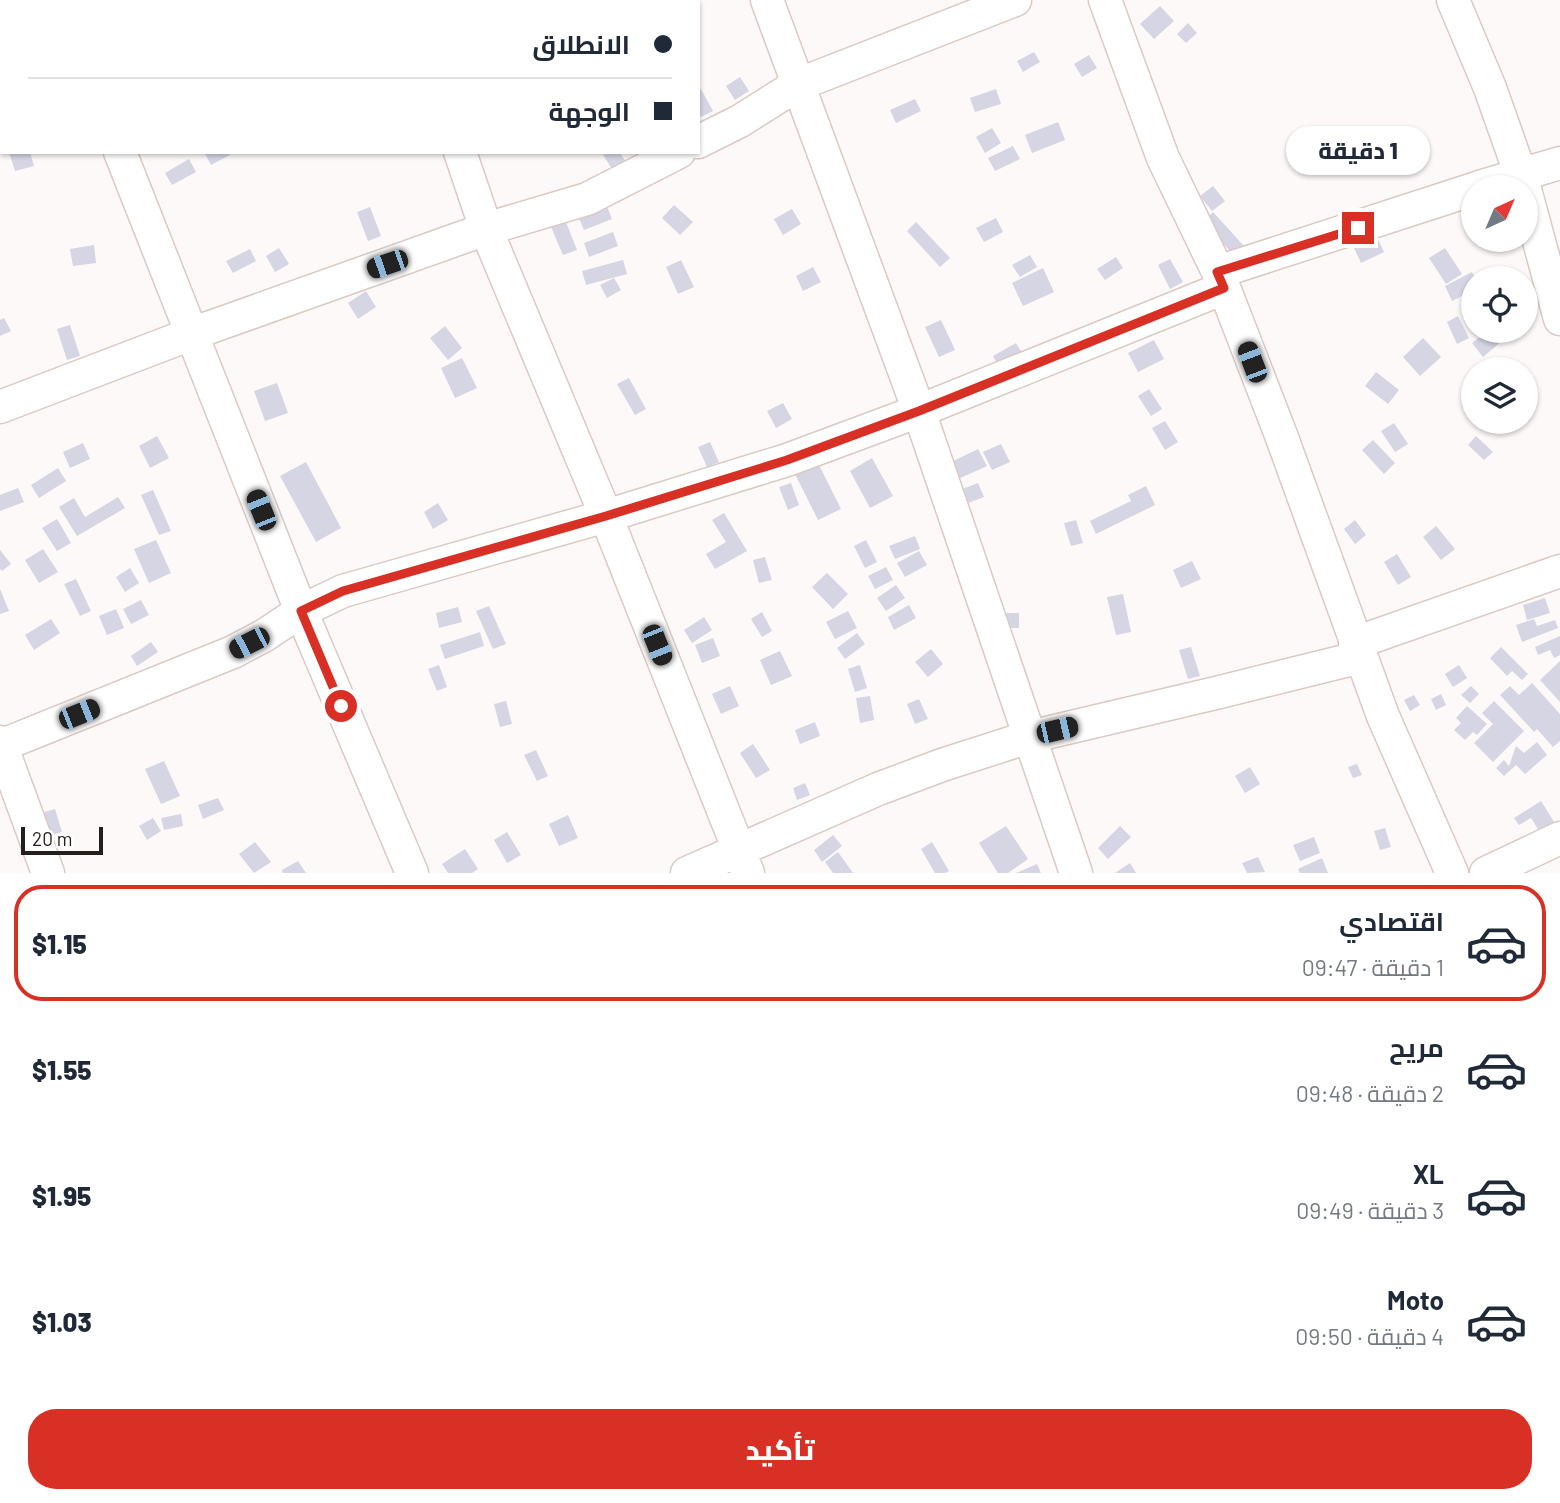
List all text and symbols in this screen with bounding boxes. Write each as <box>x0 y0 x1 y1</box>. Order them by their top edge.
text: الانطلاق <box>532 28 630 59</box>
text: الوجهة <box>549 95 630 126</box>
callout: 1 دقيقة <box>1286 126 1430 176</box>
text: 1 دقيقة <box>1318 136 1398 164</box>
north arrow <box>1461 175 1538 252</box>
map controls <box>1461 175 1538 434</box>
route end <box>1342 212 1374 244</box>
car <box>364 247 411 281</box>
button: locate <box>1461 266 1538 343</box>
car <box>1235 339 1270 385</box>
button: layers <box>1461 357 1538 434</box>
car <box>244 487 279 533</box>
car <box>640 622 675 668</box>
car <box>226 624 273 662</box>
route start <box>325 690 357 722</box>
car <box>56 696 103 732</box>
car <box>1035 715 1080 745</box>
scale bar <box>21 824 103 856</box>
text: 20 m <box>32 827 72 850</box>
text: اقتصادي <box>1339 905 1444 936</box>
icon: car <box>1465 912 1528 975</box>
text: $1.15 <box>32 928 87 959</box>
text: 1 دقيقة · 09:47 <box>1302 953 1444 981</box>
text: مريح <box>1389 1031 1444 1062</box>
icon: car <box>1465 1038 1528 1101</box>
text: $1.55 <box>32 1054 92 1085</box>
text: 2 دقيقة · 09:48 <box>1296 1079 1444 1107</box>
text: XL <box>1413 1158 1444 1189</box>
icon: car <box>1465 1164 1528 1227</box>
text: $1.95 <box>32 1180 91 1211</box>
text: 3 دقيقة · 09:49 <box>1296 1196 1444 1224</box>
text: Moto <box>1387 1284 1444 1315</box>
icon: car <box>1465 1290 1528 1353</box>
text: $1.03 <box>32 1306 92 1337</box>
text: 4 دقيقة · 09:50 <box>1295 1322 1444 1350</box>
button: تأكيد <box>28 1409 1532 1489</box>

